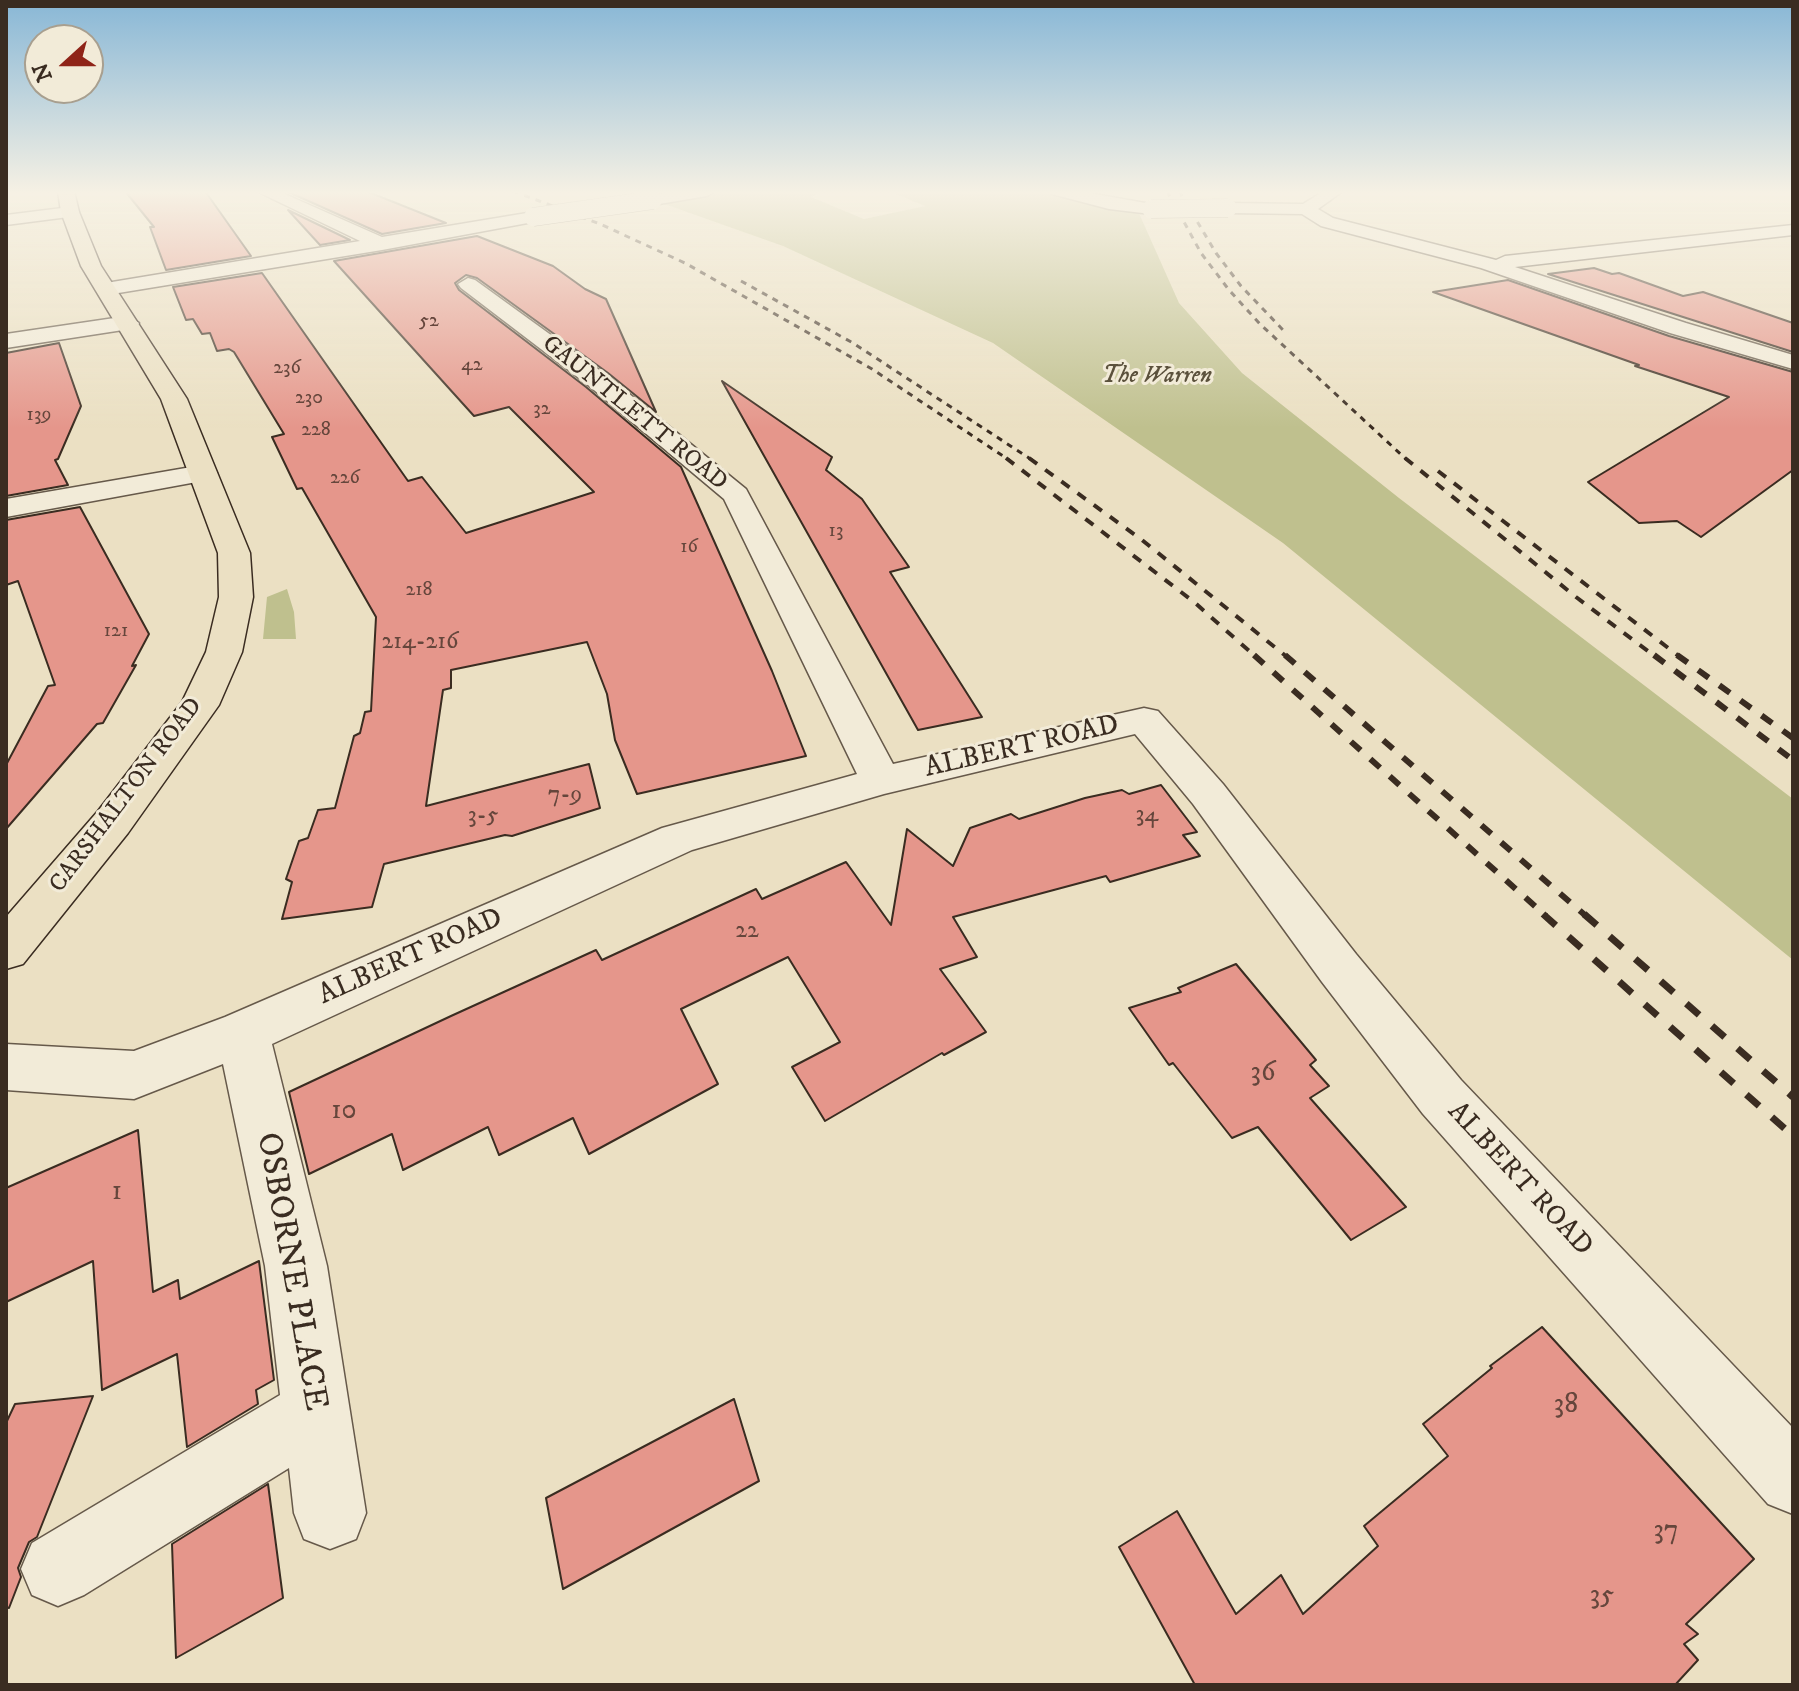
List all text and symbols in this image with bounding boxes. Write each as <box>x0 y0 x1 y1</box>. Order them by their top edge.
north arrow <box>24 24 104 104</box>
text: N <box>27 59 59 85</box>
house number: 52 <box>419 310 439 334</box>
street label: GAUNTLETT ROAD <box>536 330 732 498</box>
house number: 42 <box>461 354 483 378</box>
house number: 236 <box>273 357 301 381</box>
park label: The Warren <box>1102 363 1212 391</box>
house number: 230 <box>295 387 323 411</box>
house number: 32 <box>533 398 551 422</box>
house number: 139 <box>27 404 51 428</box>
house number: 228 <box>301 419 331 443</box>
house number: 226 <box>330 467 360 491</box>
house number: 13 <box>829 520 843 544</box>
house number: 16 <box>680 536 698 560</box>
house number: 218 <box>405 579 433 603</box>
house number: 121 <box>104 620 128 644</box>
house number: 214-216 <box>381 629 459 657</box>
street label: CARSHALTON ROAD <box>44 693 210 899</box>
street label: ALBERT ROAD <box>922 709 1122 787</box>
house number: 7-9 <box>548 782 582 810</box>
house number: 34 <box>1136 802 1158 830</box>
house number: 3-5 <box>468 803 498 831</box>
street label: ALBERT ROAD <box>314 902 508 1014</box>
house number: 22 <box>735 918 759 946</box>
house number: 36 <box>1250 1057 1276 1091</box>
house number: 10 <box>331 1095 357 1129</box>
street label: ALBERT ROAD <box>1439 1096 1599 1264</box>
street label: OSBORNE PLACE <box>245 1130 335 1414</box>
house number: 1 <box>112 1176 122 1210</box>
house number: 38 <box>1554 1389 1578 1423</box>
house number: 37 <box>1653 1515 1679 1549</box>
house number: 35 <box>1590 1580 1614 1614</box>

